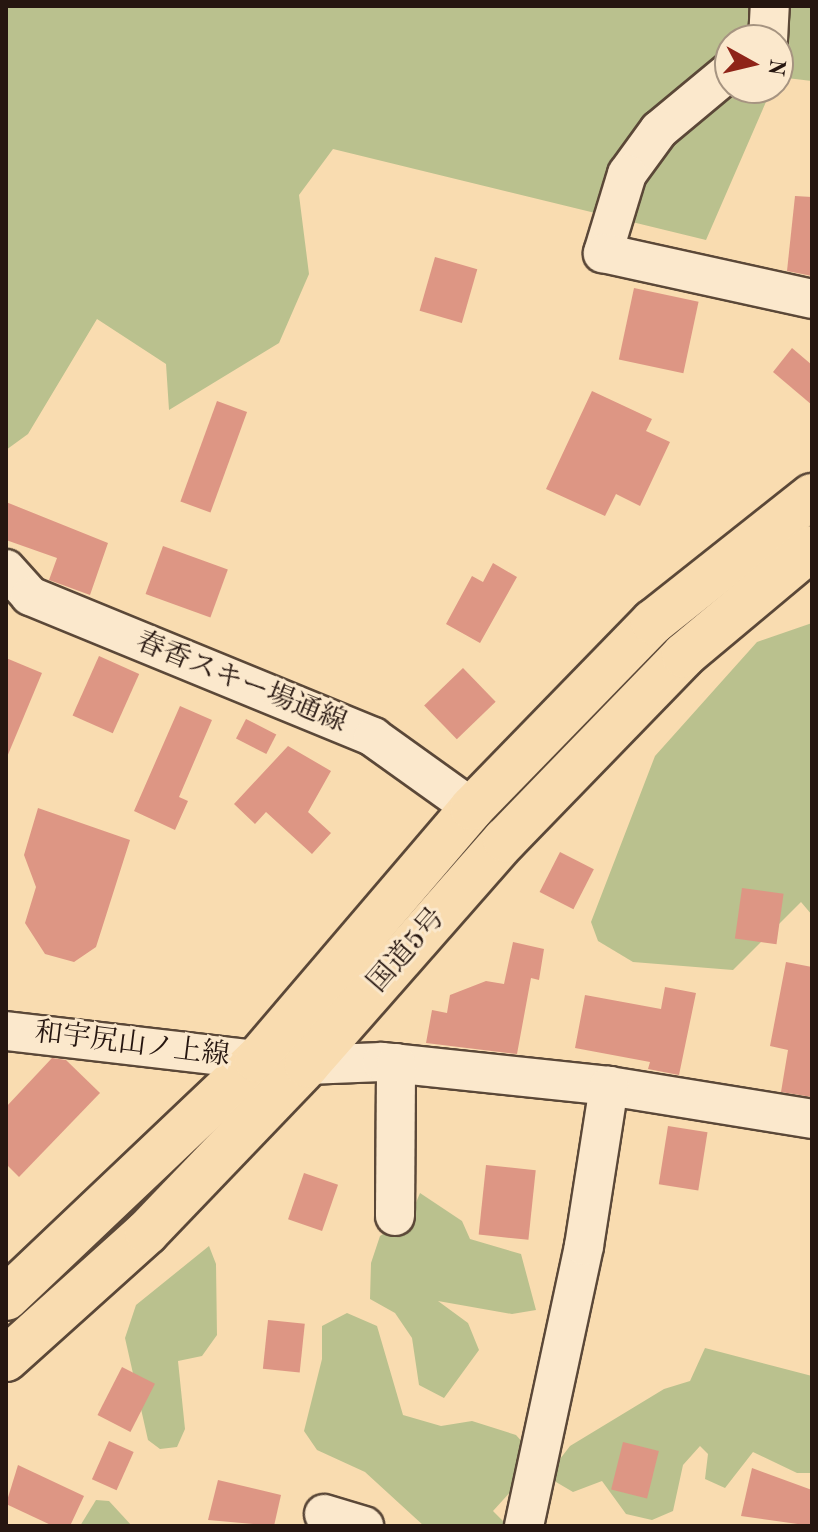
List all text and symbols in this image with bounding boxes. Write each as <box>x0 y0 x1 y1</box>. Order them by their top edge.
north arrow <box>714 24 794 104</box>
text: N <box>764 57 788 77</box>
street label: 春香スキー場通線 <box>131 625 351 741</box>
street label: 国道5号 <box>361 902 453 1000</box>
street label: 和宇尻山ノ上線 <box>33 1016 231 1074</box>

